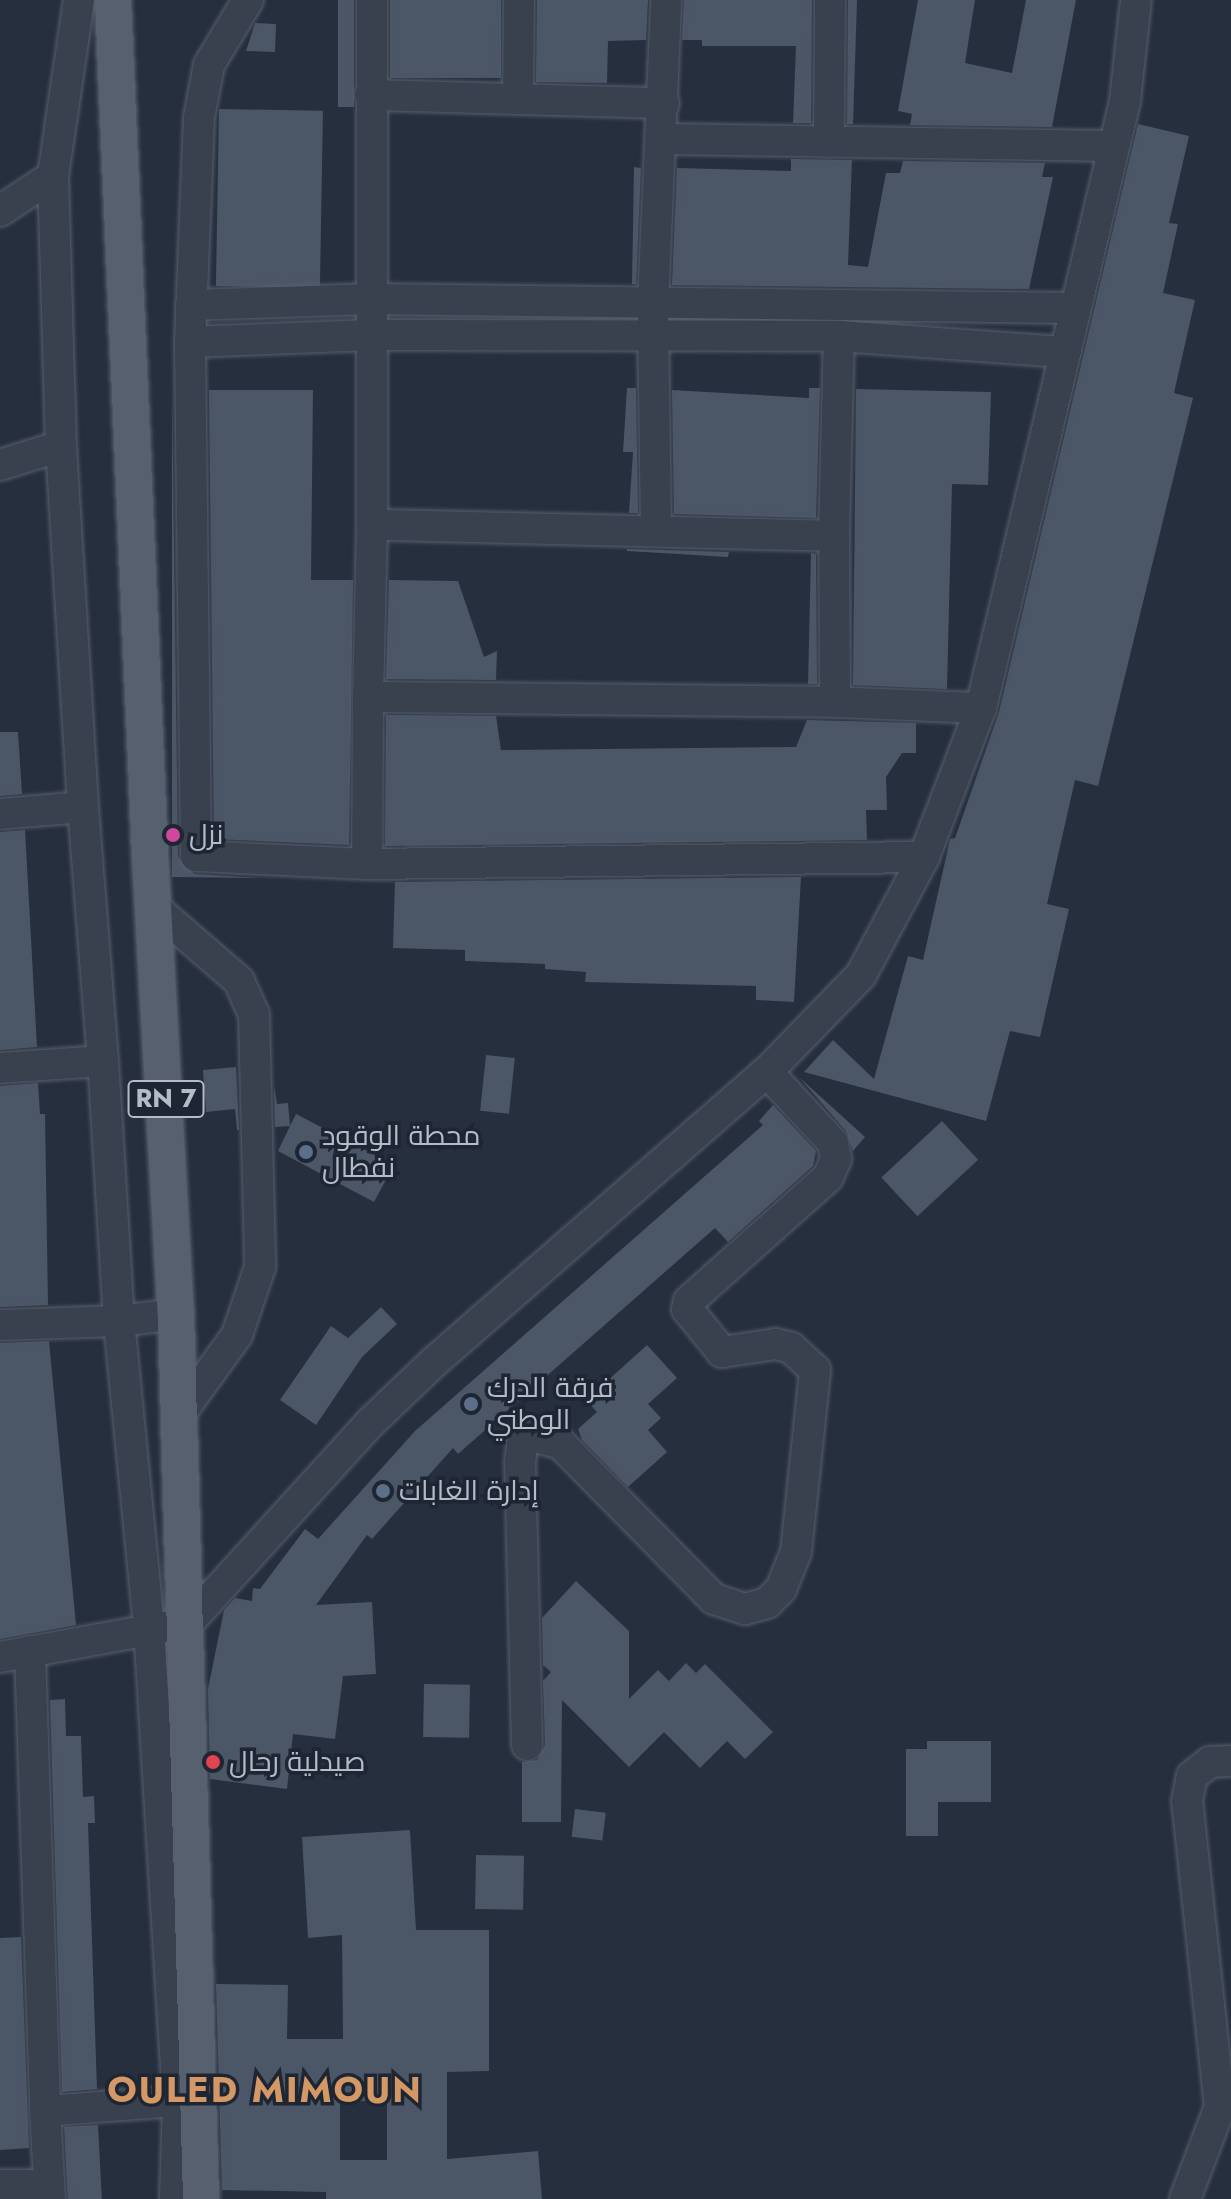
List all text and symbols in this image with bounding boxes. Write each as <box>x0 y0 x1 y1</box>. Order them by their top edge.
place label: نزل <box>189 818 224 852</box>
marker: نزل <box>164 826 182 844</box>
road number: RN 7 <box>126 1077 206 1121</box>
place label: محطة الوقود نفطال <box>322 1119 481 1185</box>
marker: محطة الوقود نفطال <box>297 1143 315 1161</box>
place label: فرقة الدرك الوطني <box>487 1371 614 1437</box>
marker: فرقة الدرك الوطني <box>462 1395 480 1413</box>
place label: إدارة الغابات <box>399 1474 539 1508</box>
marker: إدارة الغابات <box>374 1482 392 1500</box>
place label: صيدلية رحال <box>229 1745 365 1779</box>
marker: صيدلية رحال <box>204 1753 222 1771</box>
district label: OULED MIMOUN <box>107 2068 423 2112</box>

